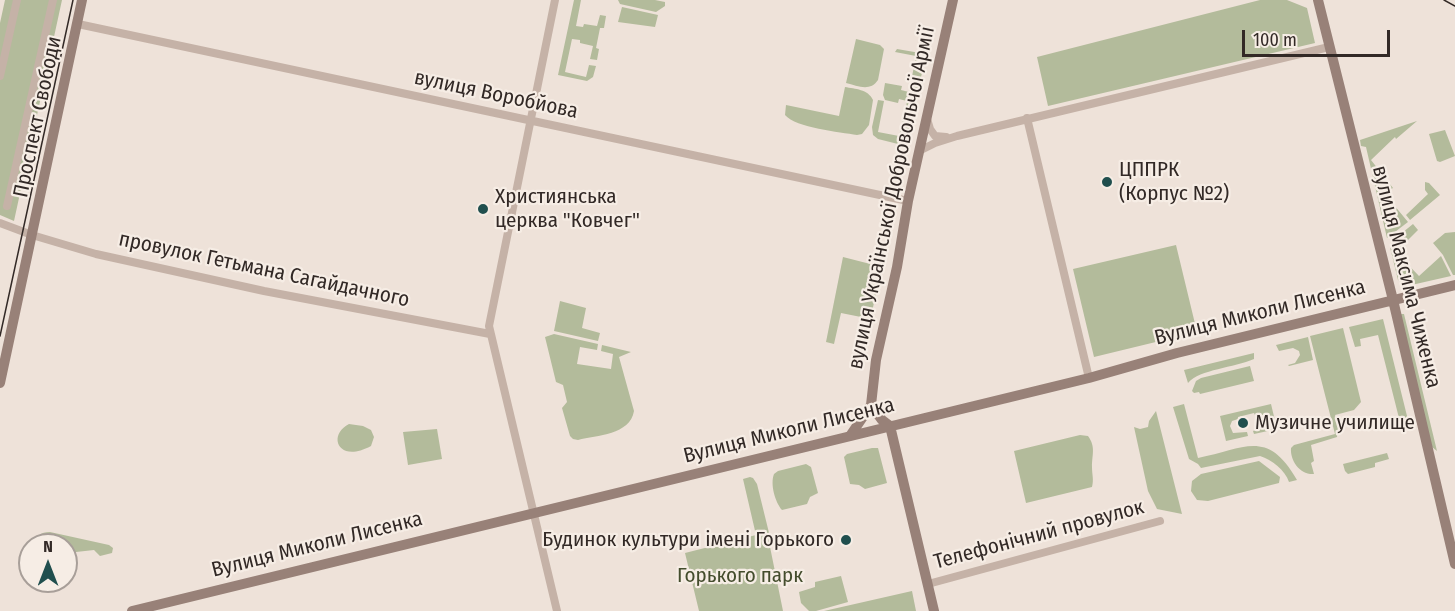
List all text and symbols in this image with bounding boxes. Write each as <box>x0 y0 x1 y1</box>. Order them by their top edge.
scale bar <box>1245 18 1394 56</box>
street label: вулиця Української Добровольчої Армії <box>843 24 941 372</box>
text: 100 m <box>1253 29 1297 51</box>
street label: Проспект Свободи <box>9 34 67 200</box>
street label: вулиця Воробйова <box>412 65 580 125</box>
place label: ЦППРК (Корпус №2) <box>1119 157 1229 207</box>
street label: вулиця Максима Чиженка <box>1366 163 1446 391</box>
marker: ЦППРК (Корпус №2) <box>1100 175 1114 189</box>
place label: Християнська церква "Ковчег" <box>495 184 640 234</box>
marker: Християнська церква "Ковчег" <box>476 202 490 216</box>
street label: провулок Гетьмана Сагайдачного <box>116 227 412 313</box>
street label: Вулиця Миколи Лисенка <box>1152 275 1368 351</box>
street label: Вулиця Миколи Лисенка <box>681 393 897 469</box>
place label: Музичне училище <box>1255 410 1415 436</box>
marker: Музичне училище <box>1236 416 1250 430</box>
street label: Телефонічний провулок <box>931 495 1147 575</box>
street label: Вулиця Миколи Лисенка <box>209 507 425 583</box>
place label: Будинок культури імені Горького <box>542 527 834 553</box>
north arrow <box>18 533 78 593</box>
marker: Будинок культури імені Горького <box>839 533 853 547</box>
text: N <box>43 537 53 556</box>
park label: Горького парк <box>677 563 803 589</box>

